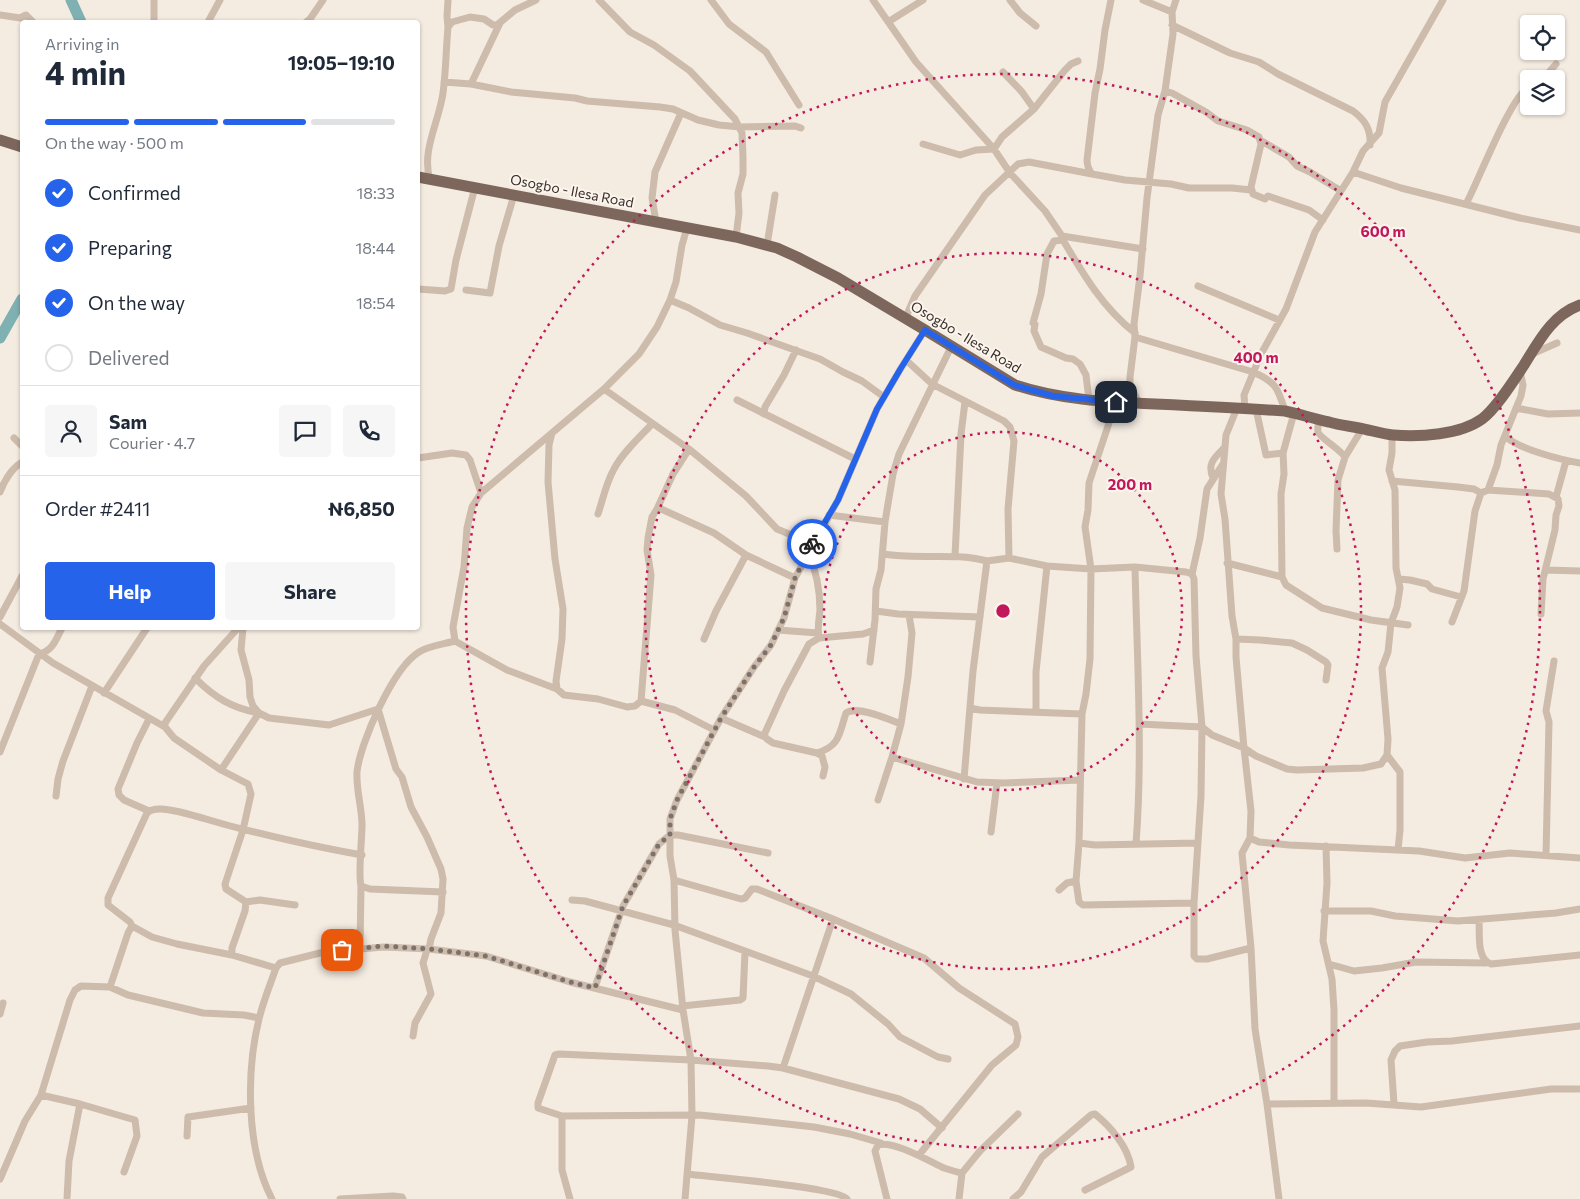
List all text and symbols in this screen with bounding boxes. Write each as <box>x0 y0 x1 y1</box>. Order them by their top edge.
map controls <box>1520 15 1565 115</box>
button: locate <box>1520 15 1565 60</box>
text: Arriving in <box>45 34 119 53</box>
text: 19:05–19:10 <box>288 51 395 74</box>
text: 4 min <box>45 52 126 92</box>
button: layers <box>1520 70 1565 115</box>
text: On the way · 500 m <box>45 133 184 152</box>
street label: Osogbo - Ilesa Road <box>509 170 635 211</box>
icon: check <box>45 179 73 207</box>
text: Confirmed <box>88 181 181 204</box>
text: 18:33 <box>356 183 395 202</box>
text: 600 m <box>1360 222 1406 240</box>
icon: check <box>45 234 73 262</box>
text: Preparing <box>88 236 172 259</box>
text: 18:44 <box>355 238 395 257</box>
icon: check <box>45 289 73 317</box>
text: On the way <box>88 291 185 314</box>
text: 18:54 <box>356 293 395 312</box>
street label: Osogbo - Ilesa Road <box>908 297 1024 376</box>
text: Delivered <box>88 346 169 369</box>
text: 400 m <box>1233 348 1279 366</box>
pin <box>1095 381 1137 423</box>
icon: home <box>1102 388 1130 416</box>
button: person <box>45 405 97 457</box>
button: chat <box>279 405 331 457</box>
button: phone <box>343 405 395 457</box>
text: Sam <box>109 410 147 433</box>
text: Courier · 4.7 <box>109 433 195 452</box>
text: 200 m <box>1108 475 1152 493</box>
text: Order #2411 <box>45 497 150 520</box>
text: ₦6,850 <box>328 497 395 520</box>
courier <box>787 519 837 569</box>
icon: bike <box>798 530 826 558</box>
button: Help <box>45 562 215 620</box>
button: Share <box>225 562 395 620</box>
centre of rings <box>994 602 1012 620</box>
pin <box>321 929 363 971</box>
icon: bag <box>328 936 356 964</box>

